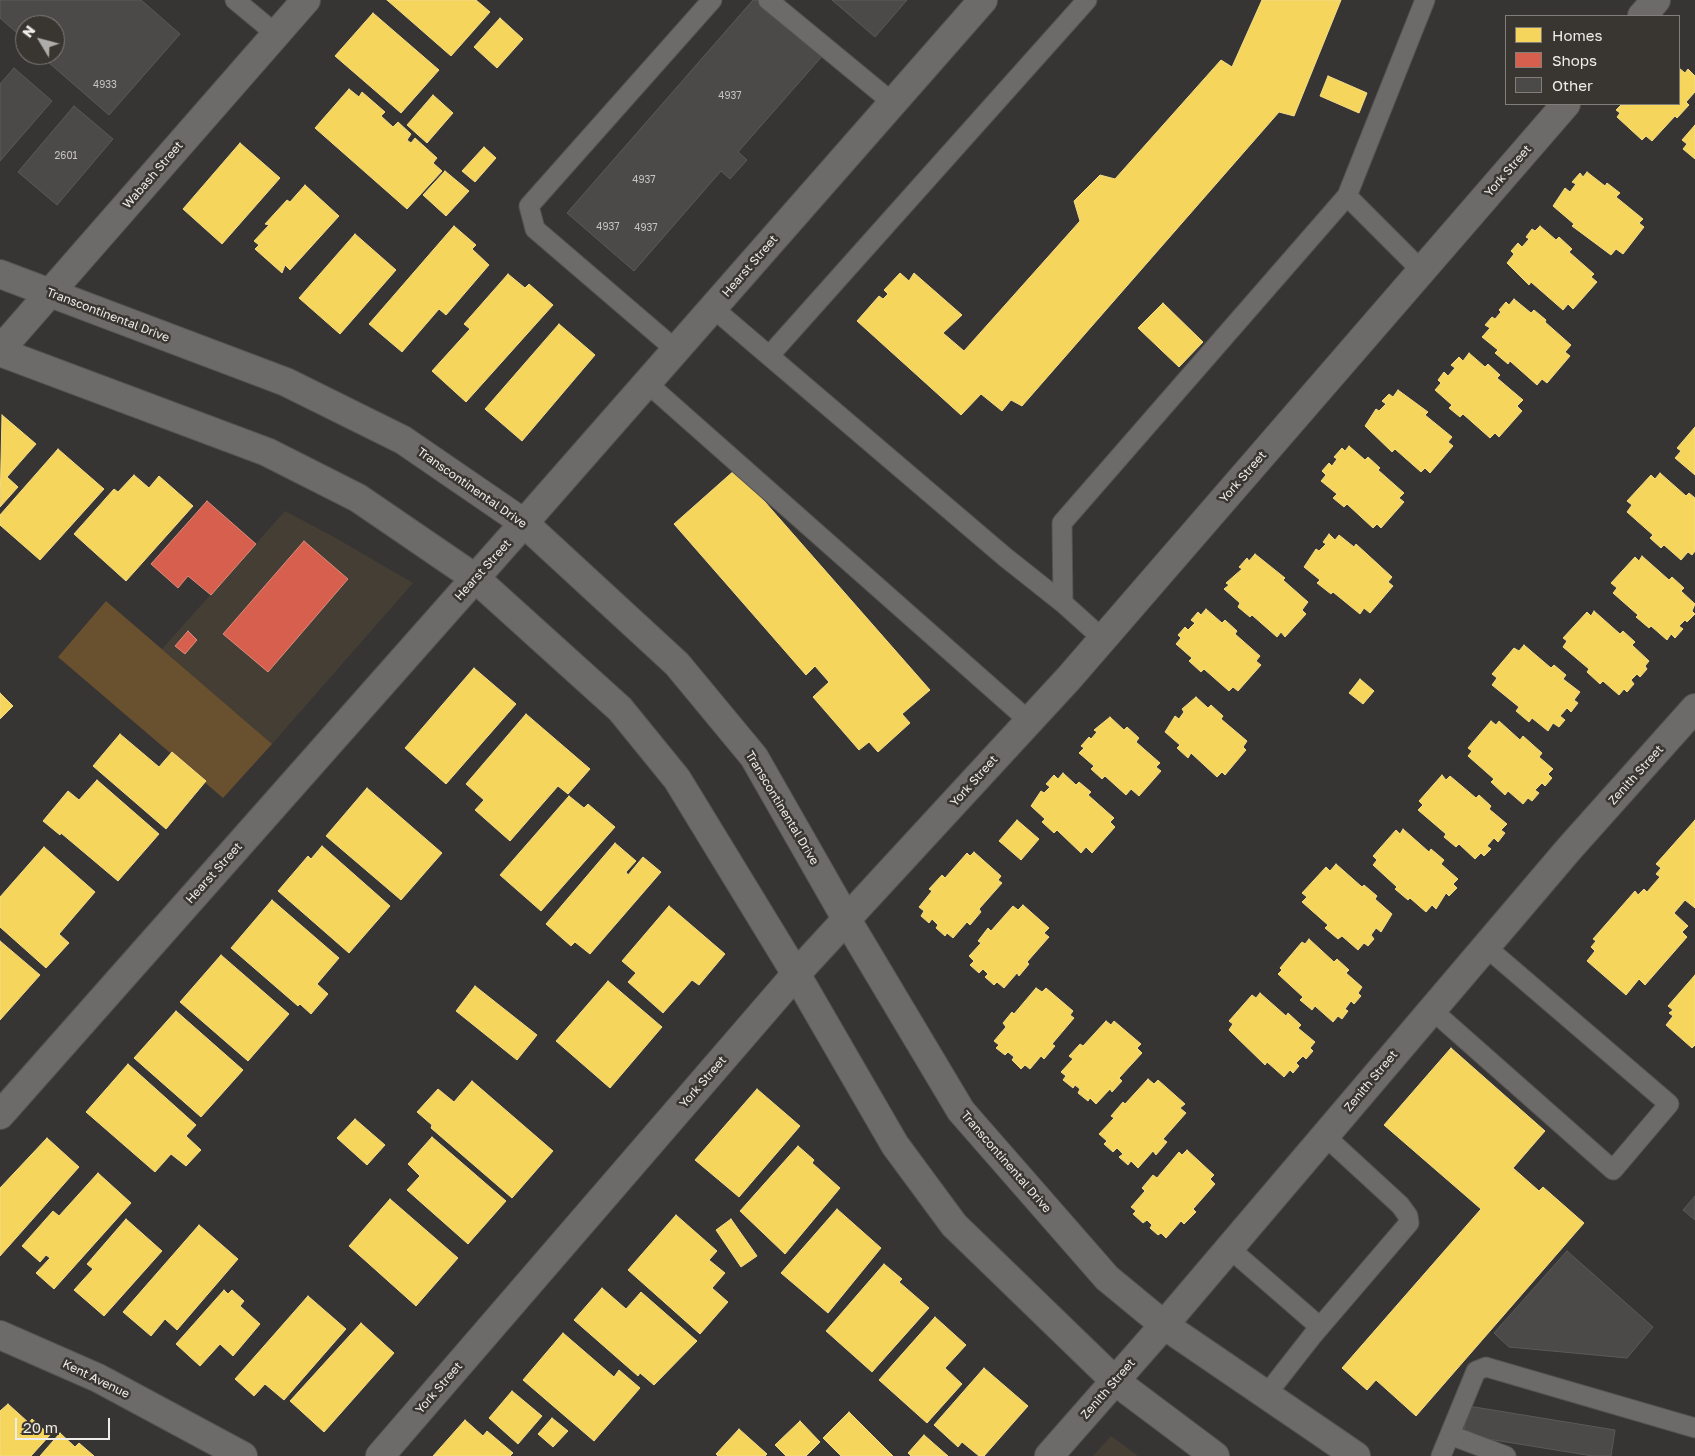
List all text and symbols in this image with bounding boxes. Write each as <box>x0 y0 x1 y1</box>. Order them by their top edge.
north arrow <box>15 15 65 65</box>
legend <box>1505 15 1680 105</box>
text: N <box>18 22 38 41</box>
text: Homes <box>1552 26 1602 44</box>
text: Shops <box>1552 51 1597 69</box>
text: Other <box>1552 76 1593 94</box>
house number: 4933 <box>93 79 117 91</box>
house number: 4937 <box>718 90 742 102</box>
street label: Wabash Street <box>120 138 186 212</box>
street label: York Street <box>1482 142 1534 200</box>
house number: 2601 <box>55 150 77 162</box>
house number: 4937 <box>632 174 656 186</box>
house number: 4937 <box>596 221 620 233</box>
house number: 4937 <box>634 222 658 234</box>
street label: Hearst Street <box>719 232 781 300</box>
street label: Transcontinental Drive <box>45 285 171 345</box>
street label: Transcontinental Drive <box>415 445 529 531</box>
street label: York Street <box>1217 448 1269 506</box>
street label: Hearst Street <box>452 536 514 604</box>
street label: Zenith Street <box>1605 742 1667 808</box>
street label: Transcontinental Drive <box>742 748 822 868</box>
street label: York Street <box>947 752 1001 810</box>
street label: Hearst Street <box>183 839 245 907</box>
street label: Zenith Street <box>1341 1048 1401 1114</box>
street label: York Street <box>677 1053 729 1111</box>
street label: Transcontinental Drive <box>958 1108 1054 1216</box>
street label: Zenith Street <box>1078 1356 1138 1422</box>
street label: Kent Avenue <box>60 1357 132 1401</box>
street label: York Street <box>413 1359 465 1417</box>
scale bar <box>18 1408 112 1440</box>
text: 20 m <box>23 1418 58 1436</box>

